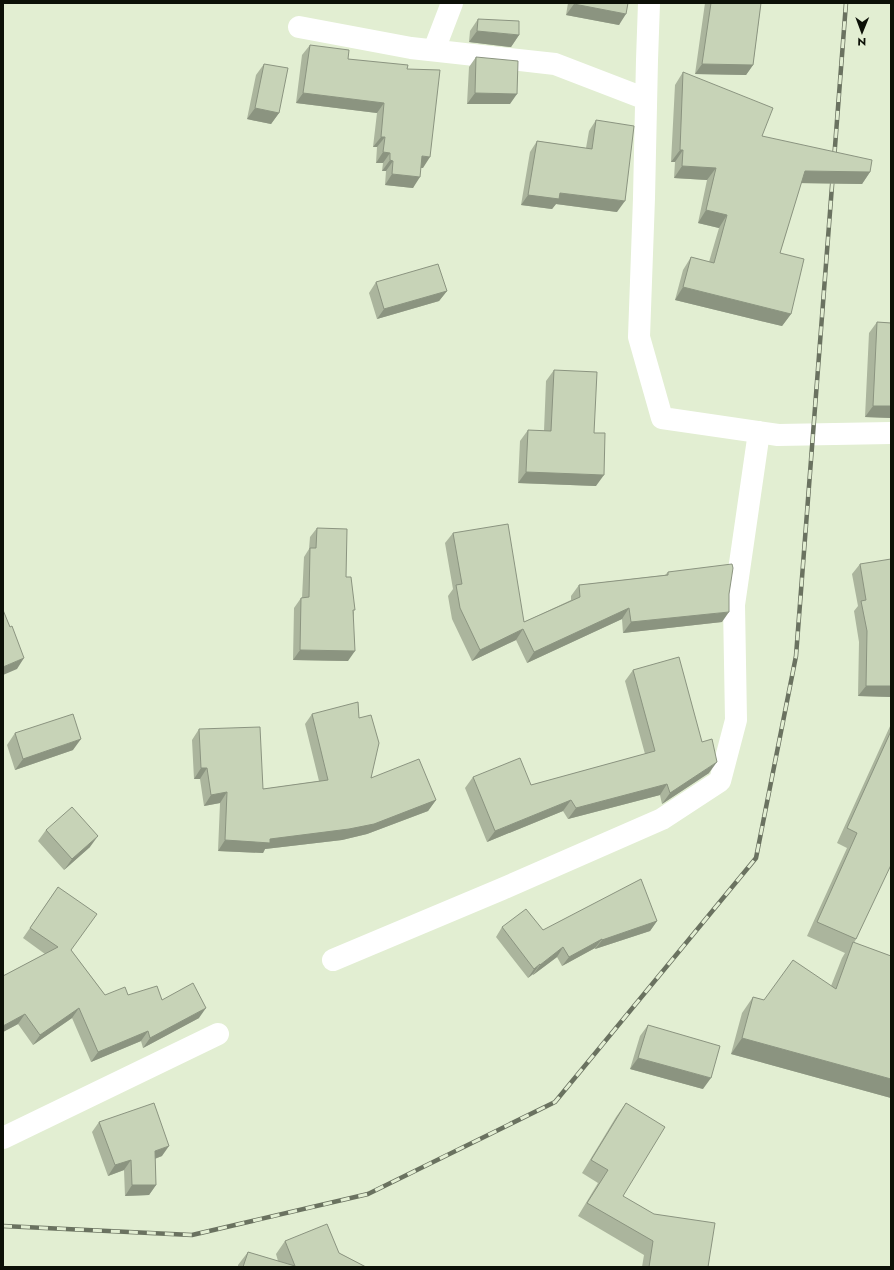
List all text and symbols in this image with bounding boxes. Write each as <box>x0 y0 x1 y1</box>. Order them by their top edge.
north arrow <box>842 12 882 52</box>
text: N <box>857 34 866 50</box>

